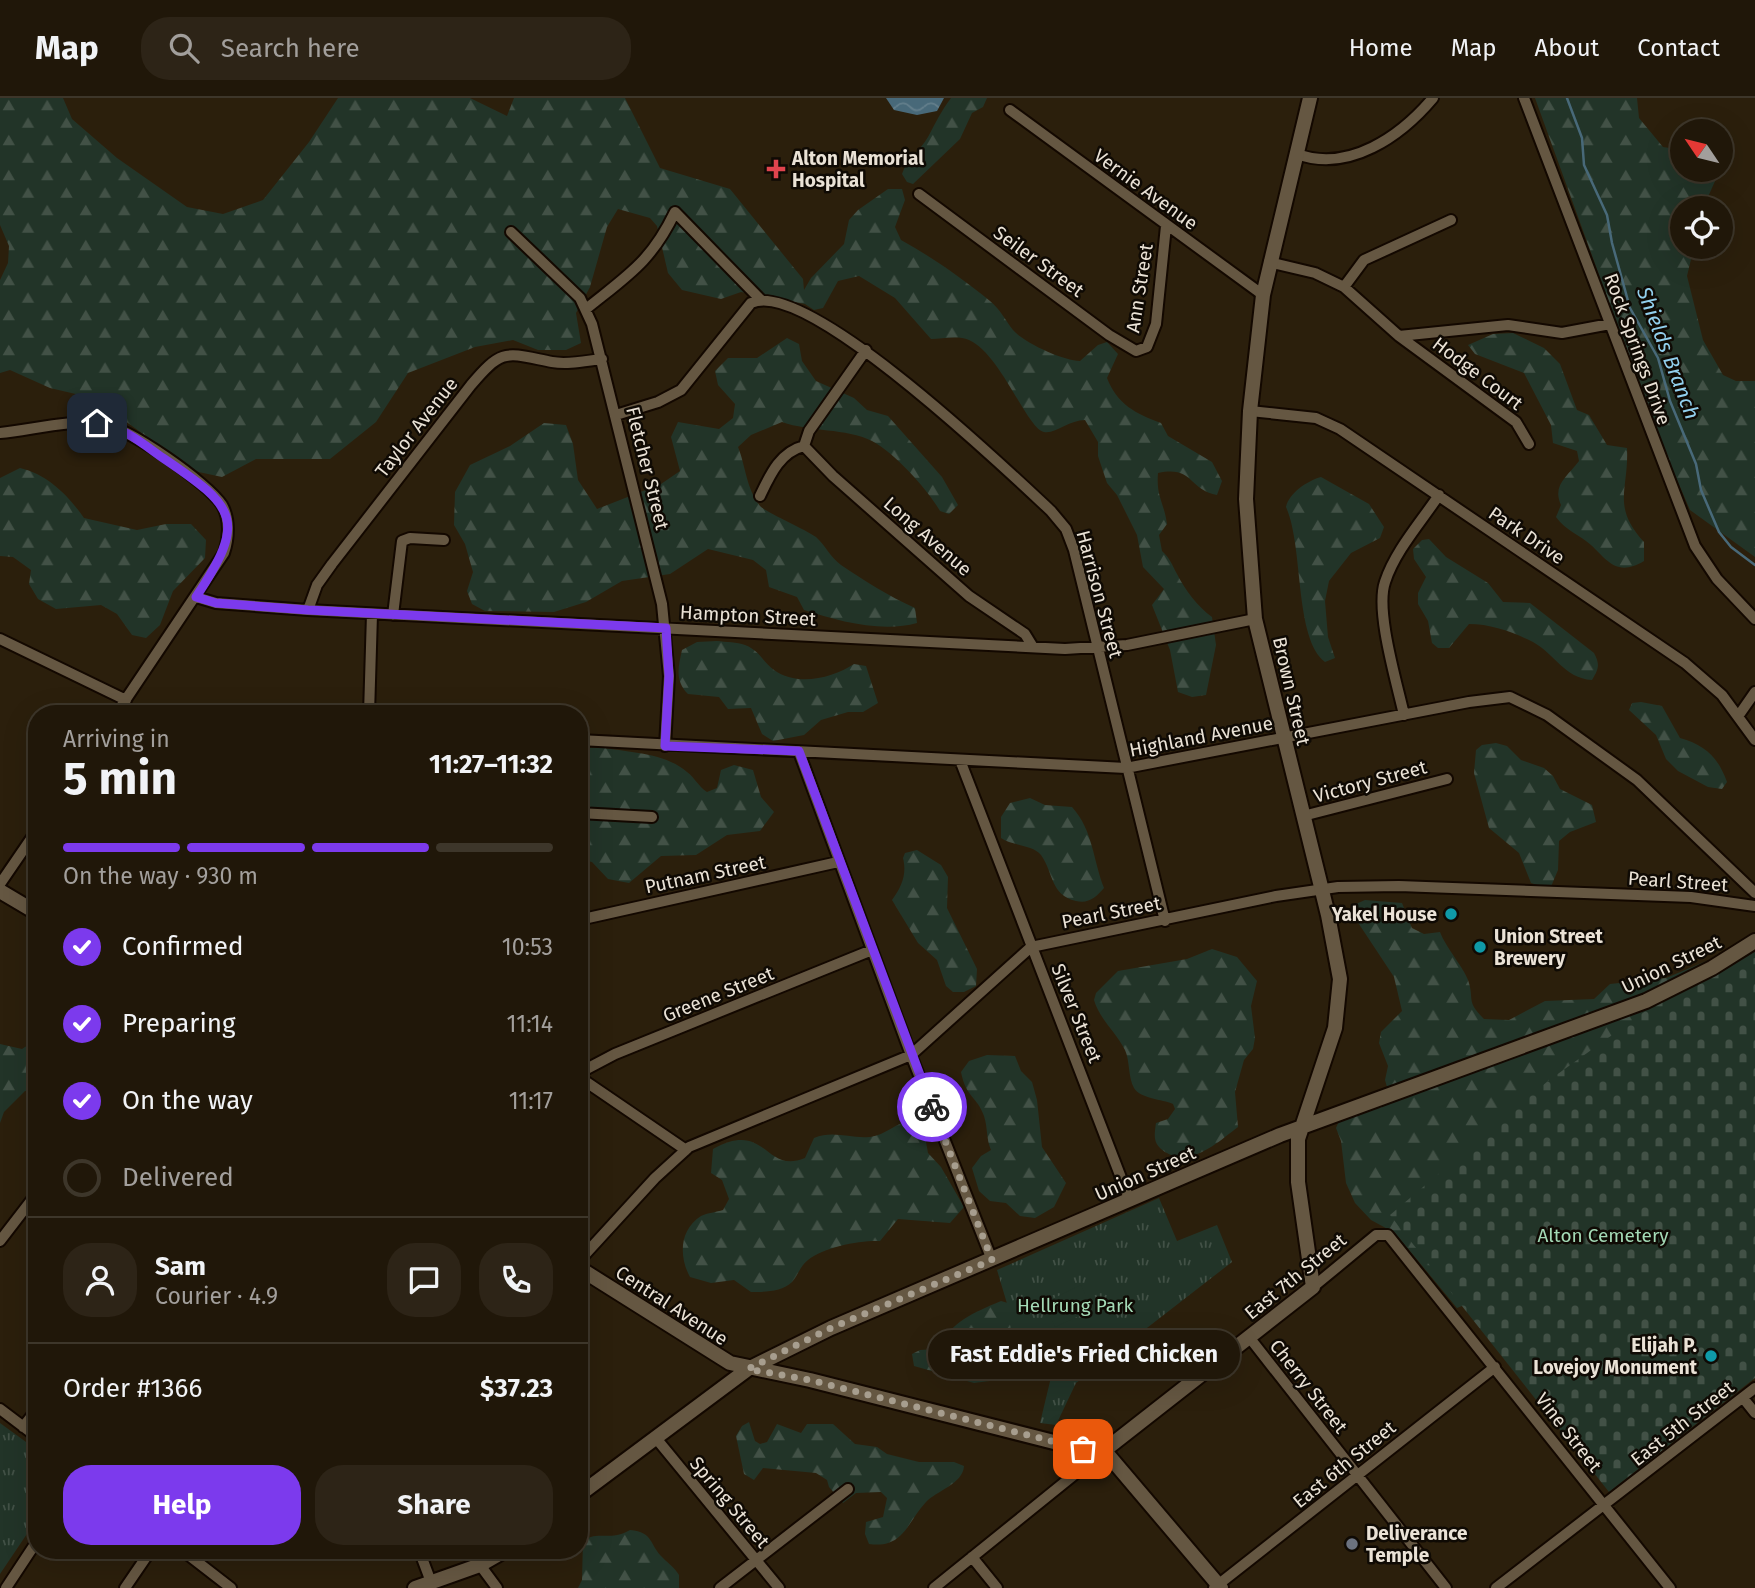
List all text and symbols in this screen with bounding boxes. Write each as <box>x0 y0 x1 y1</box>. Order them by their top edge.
search box <box>141 17 631 80</box>
text: Map <box>35 28 99 68</box>
icon: search <box>165 29 203 67</box>
text: Search here <box>221 33 360 64</box>
text: Home <box>1349 34 1413 62</box>
text: Map <box>1451 34 1497 62</box>
text: About <box>1535 34 1599 62</box>
text: Contact <box>1637 34 1720 62</box>
north arrow <box>1670 119 1732 182</box>
map controls <box>1670 119 1733 259</box>
street label: Vernie Avenue <box>1089 144 1202 235</box>
place label: Alton Memorial Hospital <box>791 147 924 192</box>
marker: Alton Memorial Hospital <box>766 159 786 179</box>
button: locate <box>1670 196 1733 259</box>
street label: Seiler Street <box>989 221 1088 302</box>
street label: Ann Street <box>1121 242 1158 334</box>
street label: Rock Springs Drive <box>1599 270 1676 428</box>
water label: Shields Branch <box>1630 282 1705 423</box>
street label: Hodge Court <box>1428 332 1527 415</box>
street label: Taylor Avenue <box>370 373 462 482</box>
pin <box>67 393 127 453</box>
icon: home <box>78 404 116 442</box>
street label: Fletcher Street <box>621 404 674 532</box>
street label: Long Avenue <box>879 492 976 581</box>
street label: Park Drive <box>1484 502 1569 569</box>
street label: Harrison Street <box>1071 528 1128 660</box>
street label: Hampton Street <box>679 600 817 631</box>
street label: Brown Street <box>1268 635 1315 748</box>
street label: Highland Avenue <box>1127 711 1275 762</box>
text: Arriving in <box>63 725 170 753</box>
text: 11:27–11:32 <box>429 749 553 780</box>
text: 5 min <box>63 751 177 806</box>
street label: Victory Street <box>1311 755 1429 808</box>
street label: Putnam Street <box>643 850 768 899</box>
text: On the way · 930 m <box>63 862 258 890</box>
street label: Pearl Street <box>1627 867 1729 896</box>
street label: Pearl Street <box>1060 892 1163 933</box>
place label: Yakel House <box>1331 903 1437 926</box>
marker: Yakel House <box>1443 906 1459 922</box>
place label: Union Street Brewery <box>1494 925 1603 970</box>
icon: check <box>63 928 101 966</box>
street label: Union Street <box>1618 930 1725 998</box>
text: Confirmed <box>122 931 243 962</box>
text: 10:53 <box>502 933 553 961</box>
marker: Union Street Brewery <box>1472 939 1488 955</box>
street label: Silver Street <box>1046 960 1107 1066</box>
street label: Greene Street <box>659 962 777 1027</box>
icon: check <box>63 1005 101 1043</box>
text: Preparing <box>122 1008 235 1039</box>
text: 11:14 <box>507 1010 553 1038</box>
courier <box>897 1072 967 1142</box>
icon: check <box>63 1082 101 1120</box>
text: On the way <box>122 1085 253 1116</box>
text: 11:17 <box>509 1087 553 1115</box>
icon: bike <box>913 1088 951 1126</box>
street label: Union Street <box>1091 1141 1199 1206</box>
text: Delivered <box>122 1162 234 1193</box>
park label: Alton Cemetery <box>1537 1224 1669 1247</box>
street label: East 7th Street <box>1240 1228 1351 1324</box>
button: person <box>63 1243 137 1317</box>
button: chat <box>387 1243 461 1317</box>
button: phone <box>479 1243 553 1317</box>
text: Sam <box>155 1251 206 1282</box>
street label: Central Avenue <box>611 1261 732 1350</box>
text: Courier · 4.9 <box>155 1282 278 1310</box>
park label: Hellrung Park <box>1017 1294 1133 1317</box>
callout: Fast Eddie's Fried Chicken <box>927 1330 1239 1379</box>
place label: Elijah P. Lovejoy Monument <box>1533 1334 1698 1379</box>
street label: Cherry Street <box>1265 1335 1352 1438</box>
text: Fast Eddie's Fried Chicken <box>950 1340 1218 1368</box>
marker: Elijah P. Lovejoy Monument <box>1703 1348 1719 1364</box>
text: Order #1366 <box>63 1373 202 1404</box>
text: $37.23 <box>480 1373 553 1404</box>
street label: East 5th Street <box>1626 1376 1739 1471</box>
street label: Vine Street <box>1531 1388 1607 1477</box>
street label: East 6th Street <box>1288 1416 1400 1513</box>
pin <box>1053 1419 1113 1479</box>
icon: bag <box>1064 1430 1102 1468</box>
street label: Spring Street <box>685 1452 774 1553</box>
button: Help <box>63 1465 301 1545</box>
button: Share <box>315 1465 553 1545</box>
place label: Deliverance Temple <box>1366 1522 1467 1567</box>
marker: Deliverance Temple <box>1344 1536 1360 1552</box>

